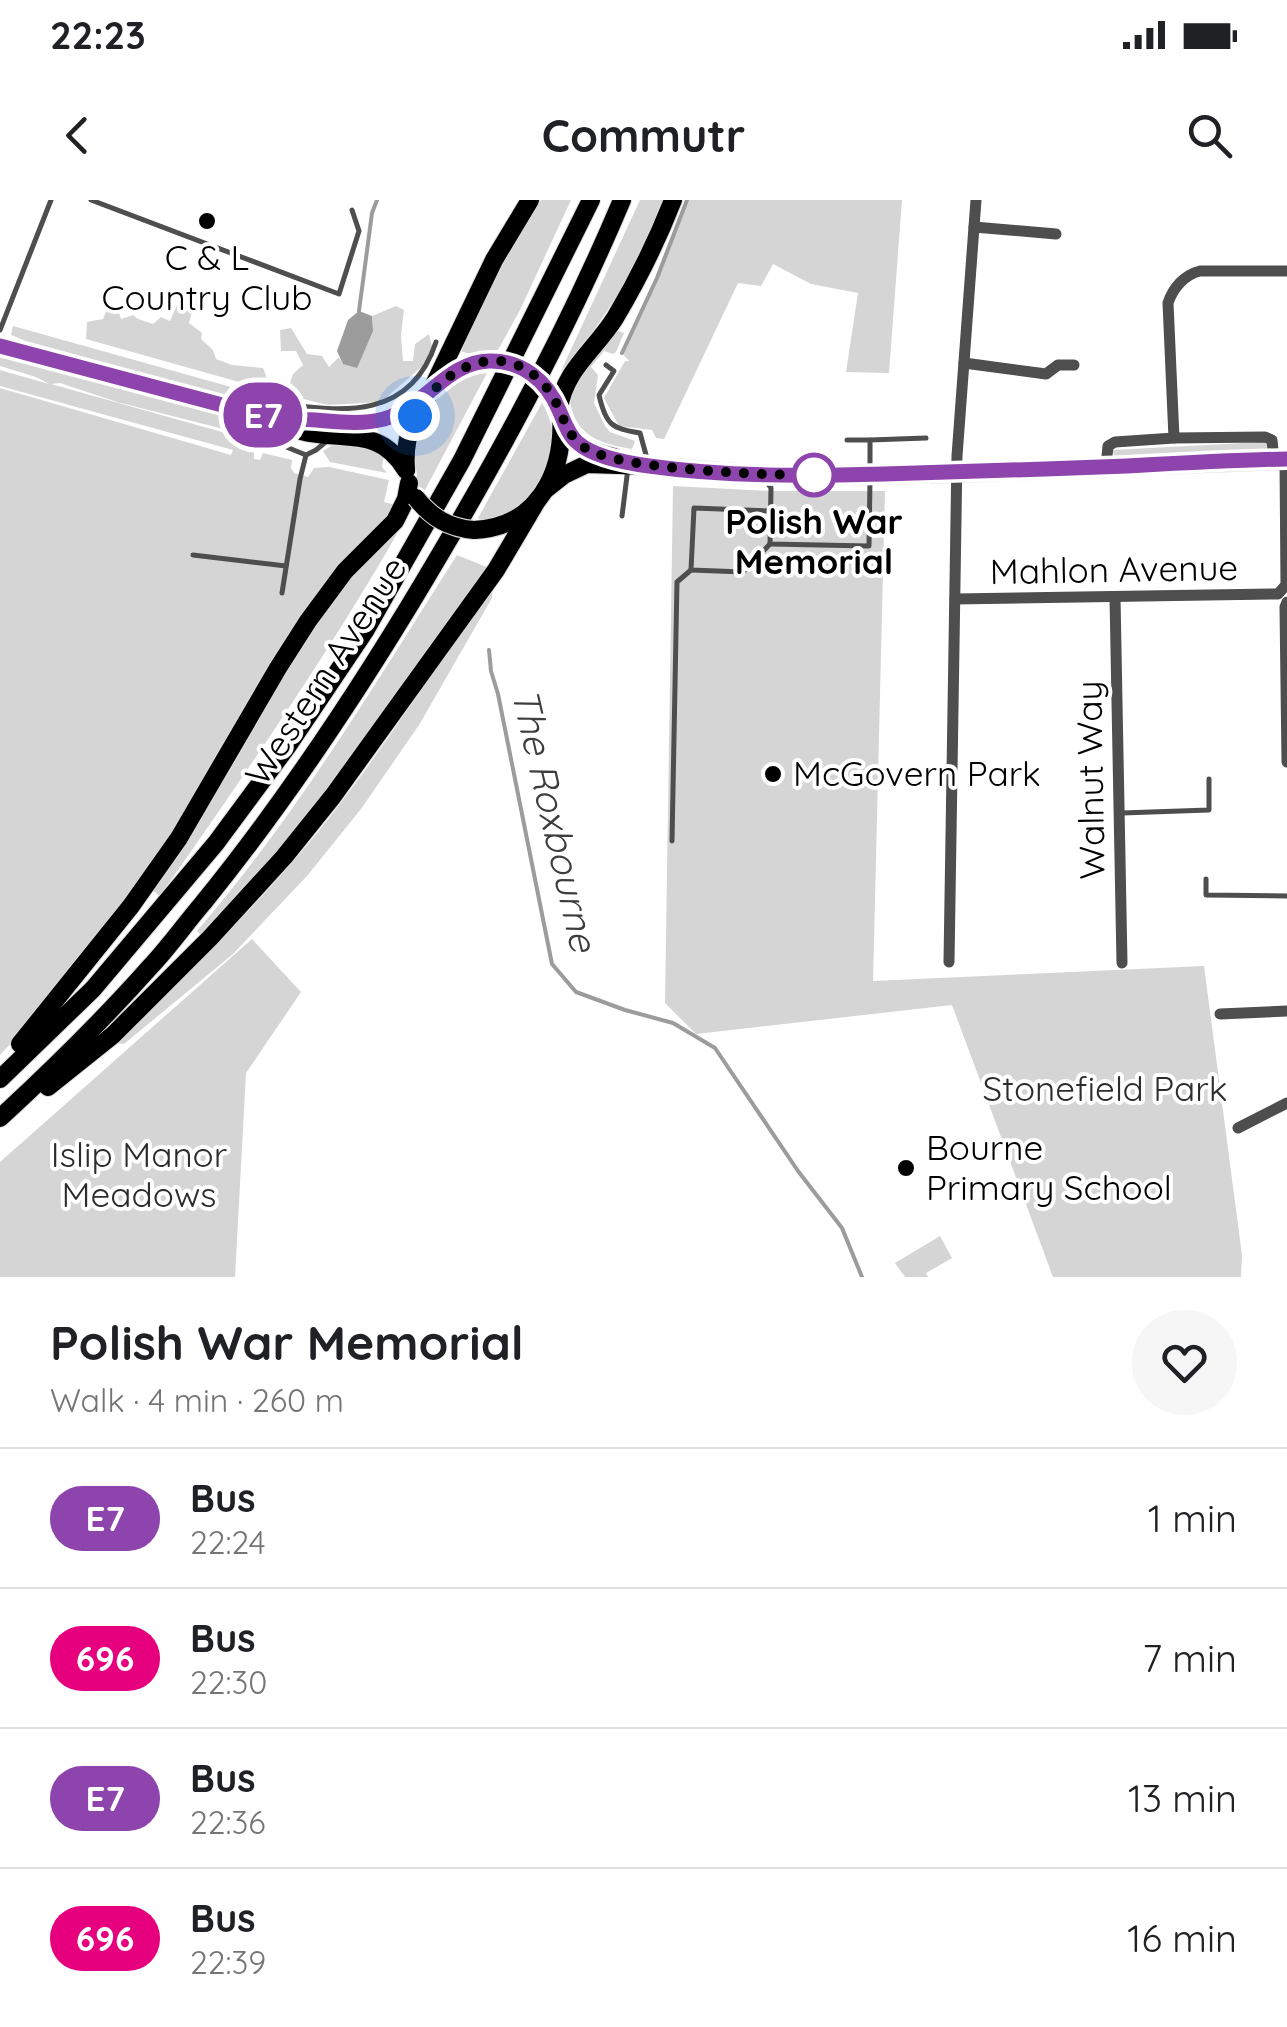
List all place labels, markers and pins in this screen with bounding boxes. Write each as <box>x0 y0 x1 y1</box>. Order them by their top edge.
marker: C & L Country Club <box>196 210 218 232</box>
place label: C & L Country Club <box>102 235 312 319</box>
marker: Polish War Memorial <box>793 454 835 496</box>
place label: Polish War Memorial <box>725 499 903 583</box>
place label: McGovern Park <box>793 751 1041 795</box>
marker: McGovern Park <box>762 763 784 785</box>
place label: Bourne Primary School <box>926 1125 1172 1209</box>
marker: Bourne Primary School <box>895 1157 917 1179</box>

